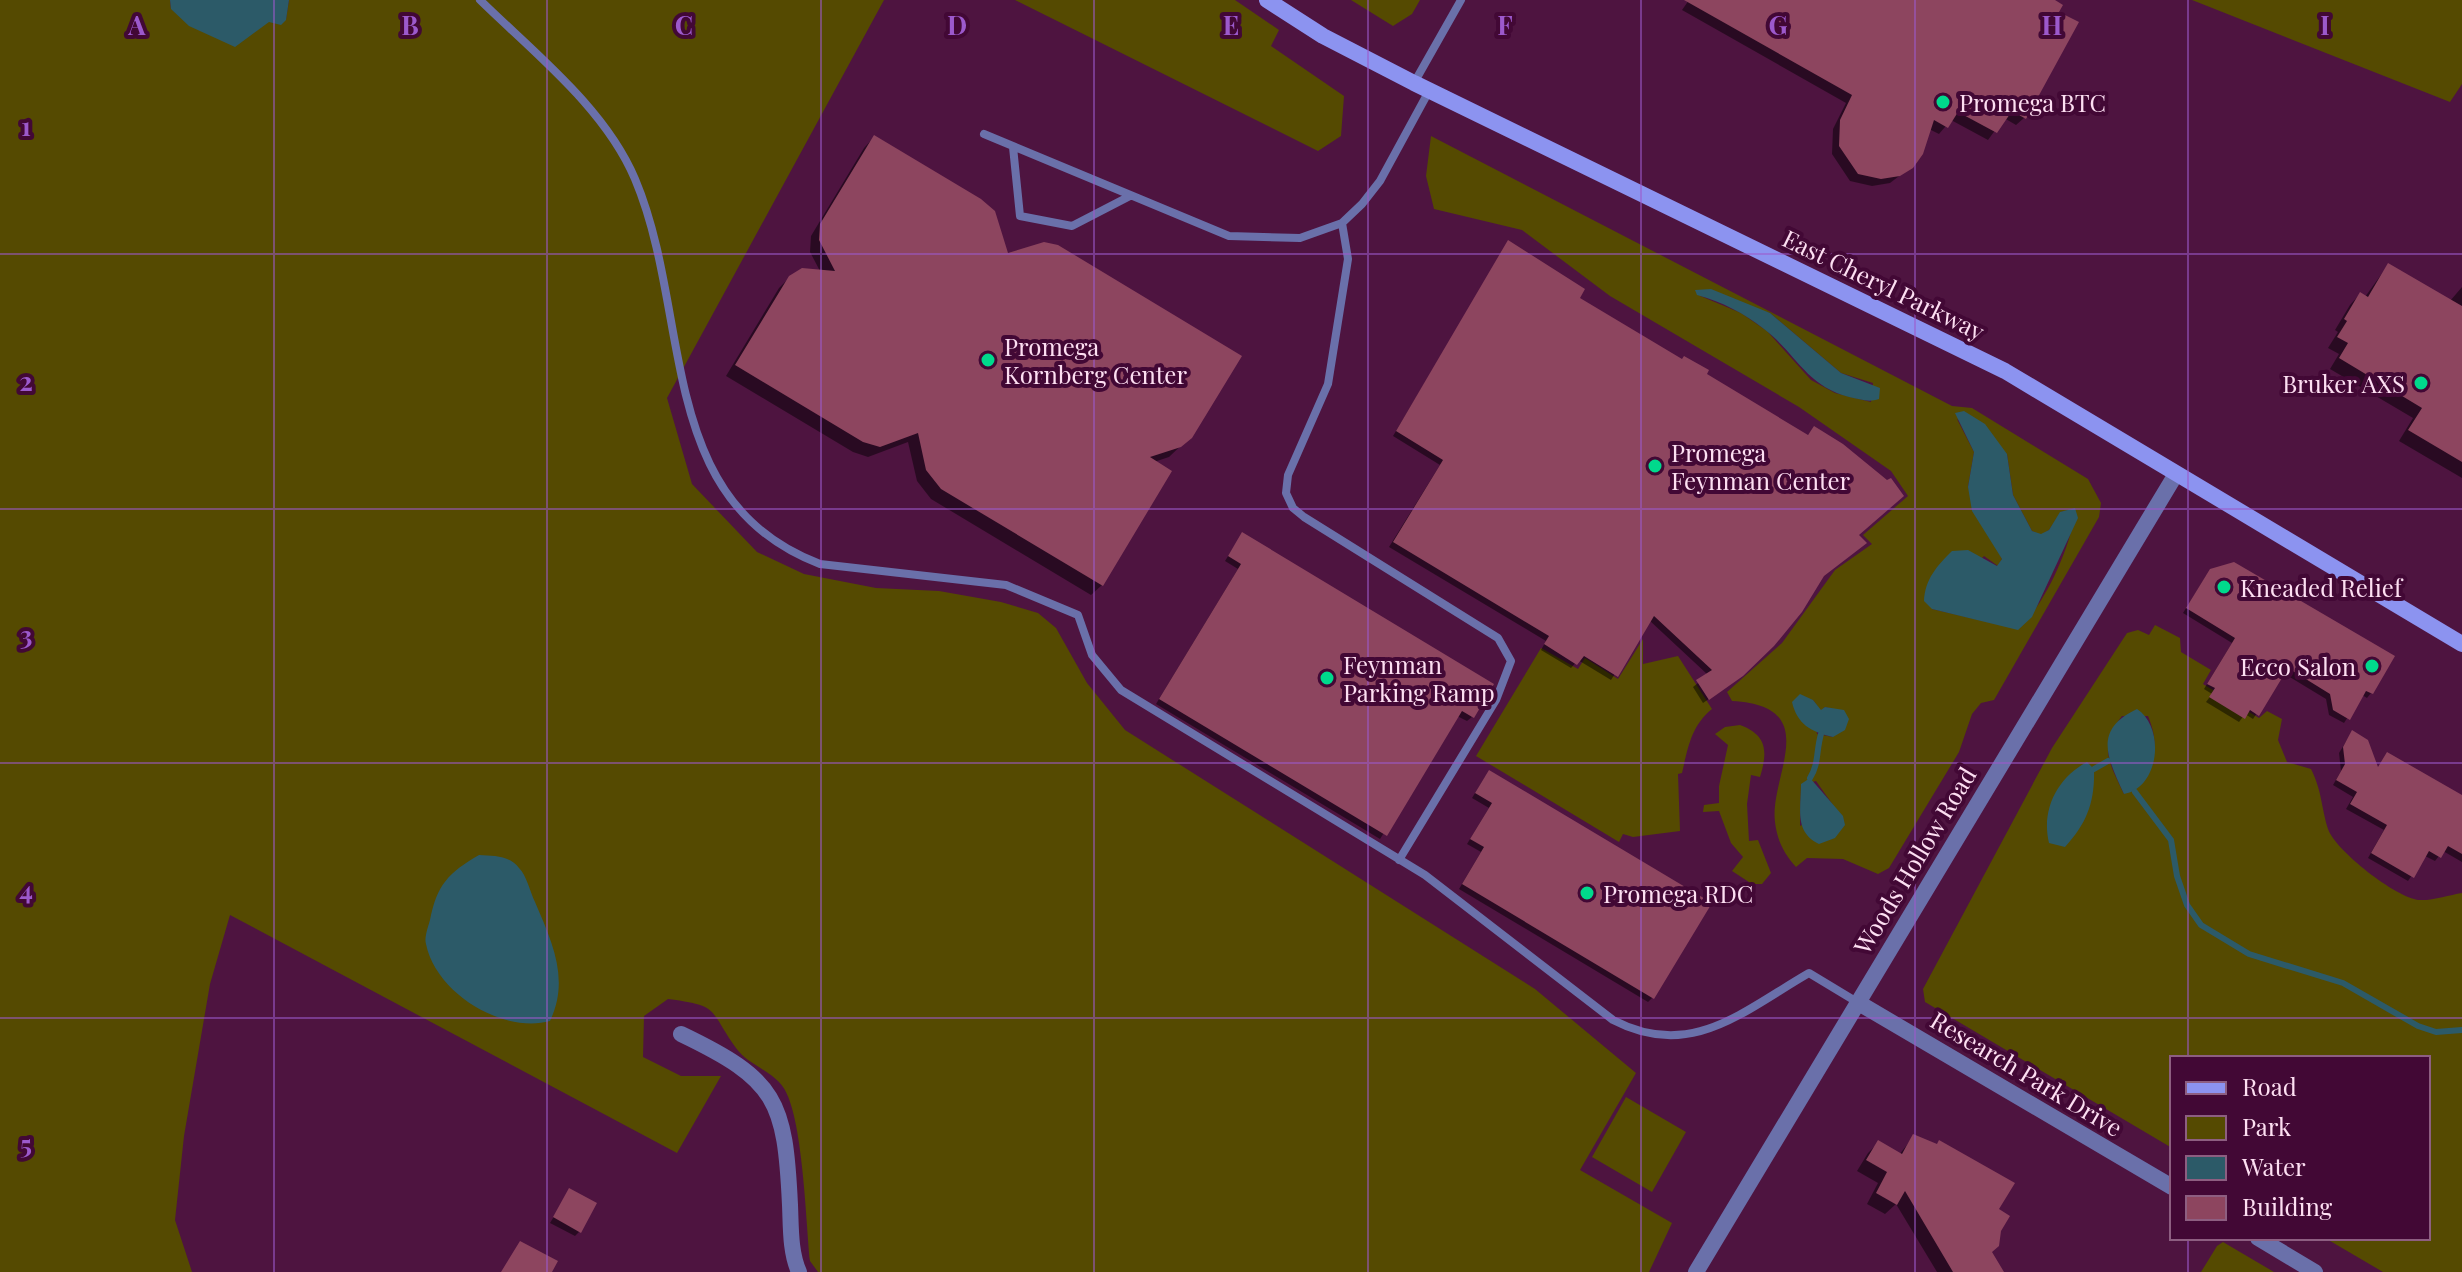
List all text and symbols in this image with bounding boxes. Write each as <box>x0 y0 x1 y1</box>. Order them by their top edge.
text: A <box>127 7 146 42</box>
text: B <box>401 7 419 42</box>
text: C <box>675 7 693 42</box>
text: D <box>947 7 967 42</box>
text: E <box>1223 7 1239 42</box>
text: F <box>1497 7 1513 42</box>
text: G <box>1768 7 1788 42</box>
text: H <box>2042 7 2062 42</box>
text: I <box>2320 7 2330 42</box>
place label: Promega BTC <box>1959 86 2106 118</box>
marker: Promega BTC <box>1934 93 1952 111</box>
text: 1 <box>21 108 31 143</box>
street label: East Cheryl Parkway <box>1778 221 1990 347</box>
place label: Promega Kornberg Center <box>1004 330 1187 390</box>
marker: Promega Kornberg Center <box>979 351 997 369</box>
text: 2 <box>19 363 33 398</box>
place label: Bruker AXS <box>2282 367 2405 399</box>
marker: Bruker AXS <box>2412 374 2430 392</box>
place label: Promega Feynman Center <box>1671 436 1851 496</box>
marker: Promega Feynman Center <box>1646 457 1664 475</box>
place label: Kneaded Relief <box>2240 571 2404 603</box>
marker: Kneaded Relief <box>2215 578 2233 596</box>
text: 3 <box>20 617 32 652</box>
place label: Feynman Parking Ramp <box>1343 648 1495 708</box>
place label: Ecco Salon <box>2240 650 2356 682</box>
marker: Ecco Salon <box>2363 657 2381 675</box>
marker: Feynman Parking Ramp <box>1318 669 1336 687</box>
street label: Woods Hollow Road <box>1845 761 1982 960</box>
text: 4 <box>19 872 33 907</box>
place label: Promega RDC <box>1603 877 1753 909</box>
marker: Promega RDC <box>1578 884 1596 902</box>
street label: Research Park Drive <box>1925 1003 2129 1143</box>
legend <box>2170 1056 2430 1240</box>
text: Road <box>2242 1070 2297 1102</box>
text: Park <box>2242 1110 2292 1142</box>
text: 5 <box>20 1126 32 1161</box>
text: Water <box>2241 1150 2306 1182</box>
text: Building <box>2242 1190 2333 1222</box>

